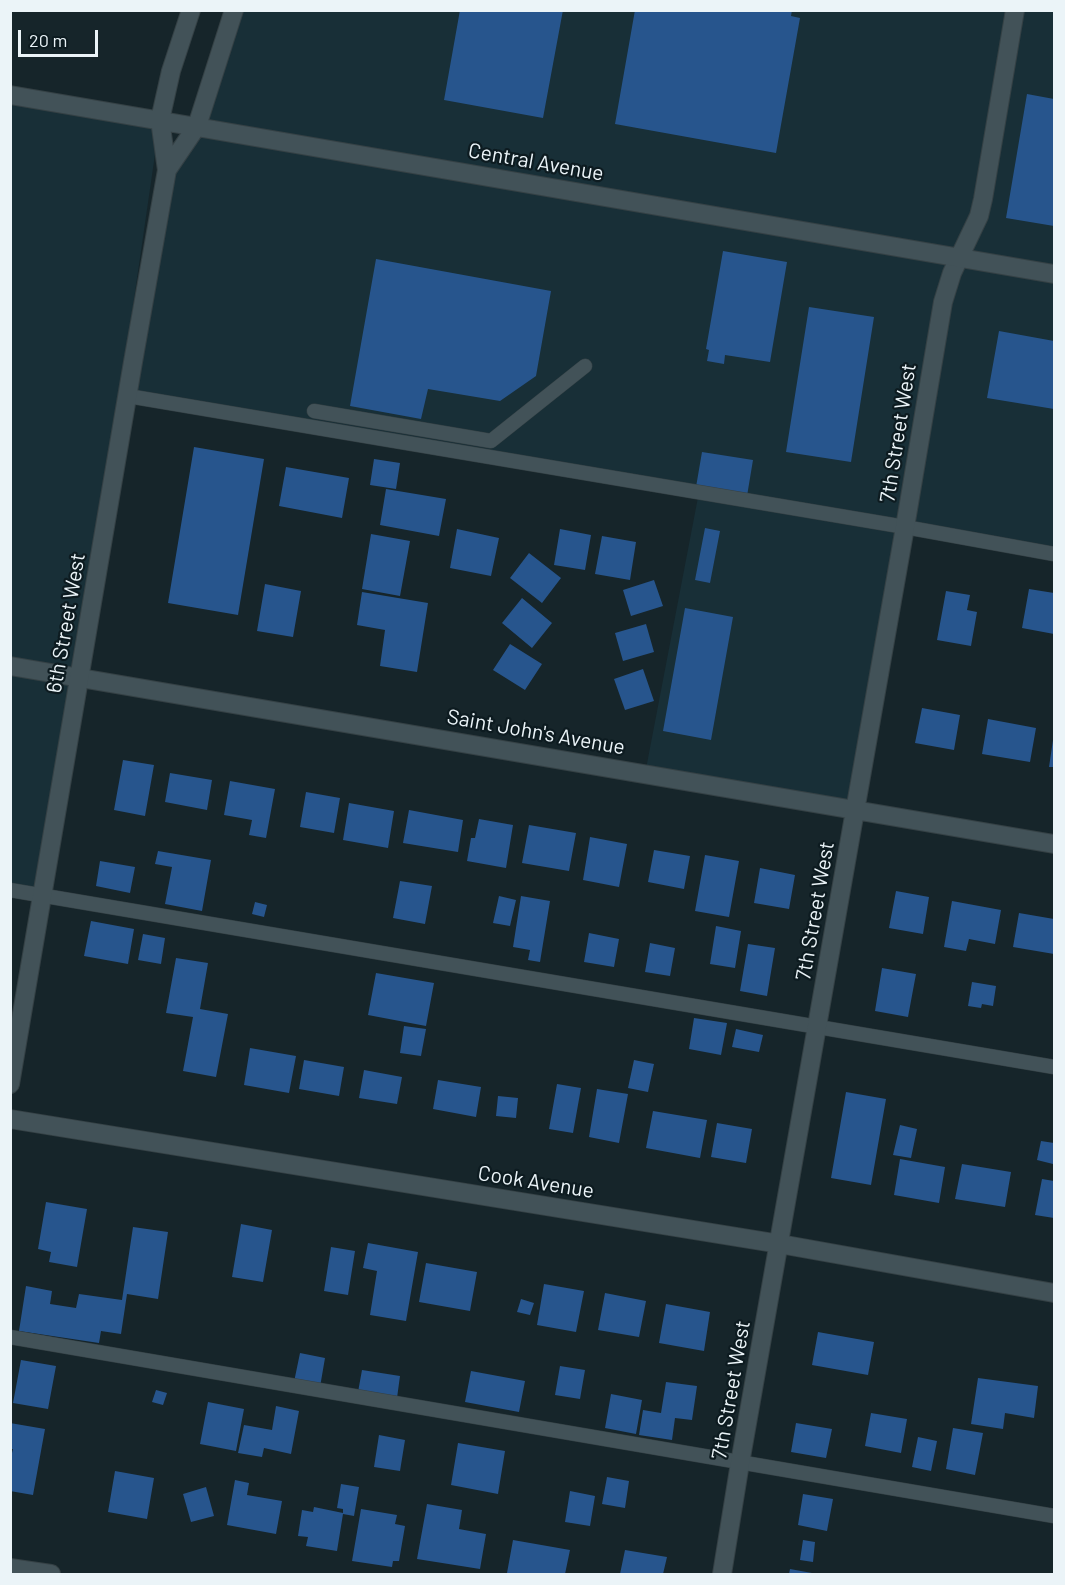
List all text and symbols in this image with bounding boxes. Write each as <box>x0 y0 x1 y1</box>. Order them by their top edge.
scale bar <box>21 18 100 56</box>
text: 20 m <box>29 29 67 51</box>
street label: Central Avenue <box>466 138 606 186</box>
street label: 7th Street West <box>875 362 921 504</box>
street label: 6th Street West <box>41 551 91 695</box>
street label: Saint John's Avenue <box>445 704 627 760</box>
street label: 7th Street West <box>790 839 840 983</box>
street label: Cook Avenue <box>476 1160 596 1204</box>
street label: 7th Street West <box>706 1318 756 1462</box>

